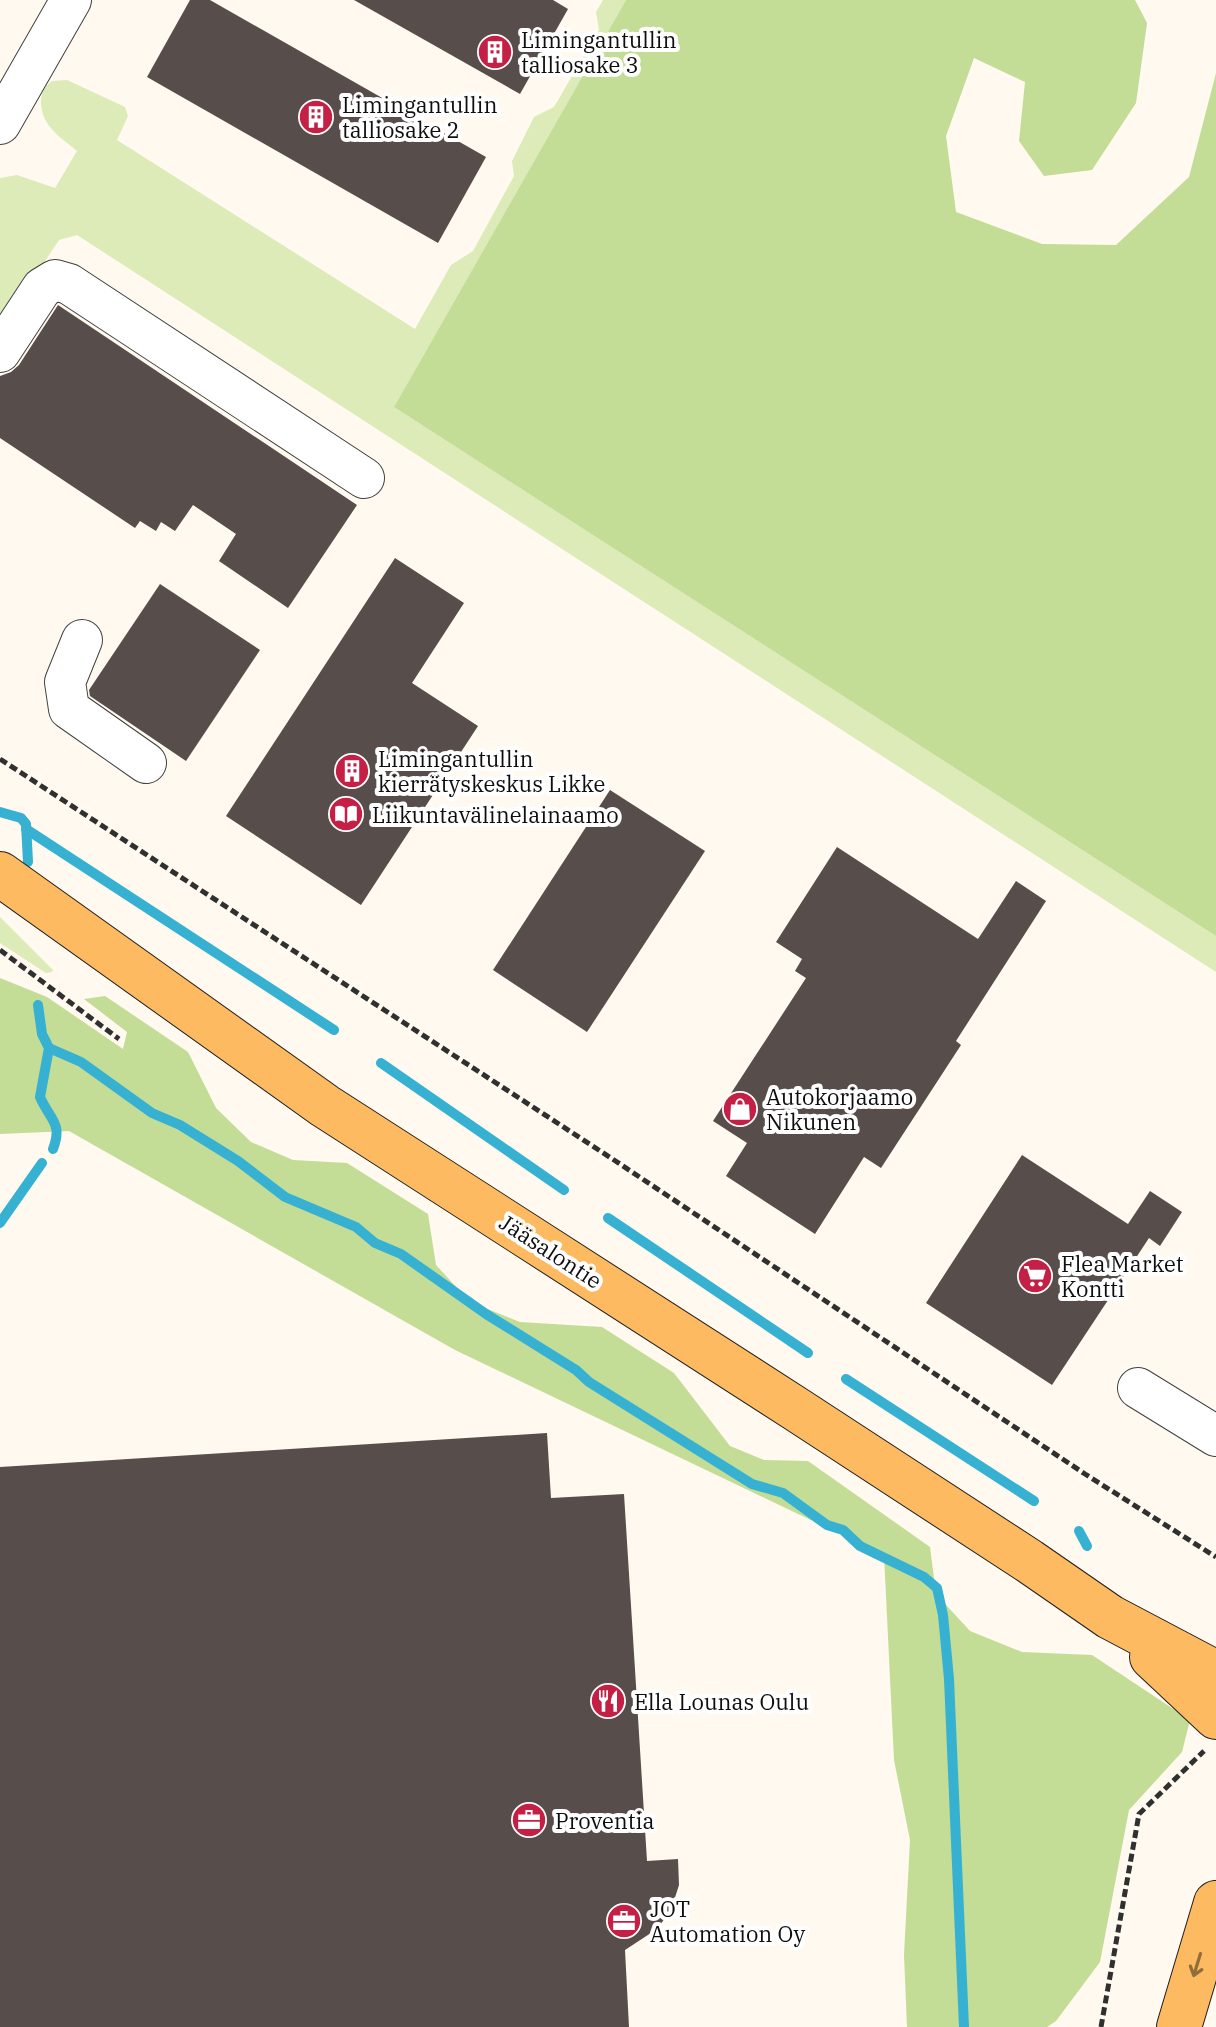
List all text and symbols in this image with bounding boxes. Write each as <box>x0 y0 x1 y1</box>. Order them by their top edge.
place label: Limingantullin talliosake 3 <box>521 25 677 79</box>
building icon: Limingantullin talliosake 3 <box>476 33 514 71</box>
place label: Limingantullin talliosake 2 <box>342 90 498 144</box>
building icon: Limingantullin talliosake 2 <box>297 98 335 136</box>
place label: Limingantullin kierrätyskeskus Likke <box>378 744 605 798</box>
building icon: Limingantullin kierrätyskeskus Likke <box>333 752 371 790</box>
library icon: Liikuntavälinelainaamo <box>327 795 365 833</box>
place label: Liikuntavälinelainaamo <box>372 800 619 829</box>
place label: Autokorjaamo Nikunen <box>766 1082 913 1136</box>
shop icon: Autokorjaamo Nikunen <box>721 1090 759 1128</box>
street label: Jääsalontie <box>494 1207 608 1295</box>
place label: Flea Market Kontti <box>1061 1249 1184 1303</box>
supermarket icon: Flea Market Kontti <box>1016 1257 1054 1295</box>
restaurant icon: Ella Lounas Oulu <box>589 1682 627 1720</box>
place label: Ella Lounas Oulu <box>634 1687 809 1716</box>
office icon: Proventia <box>510 1801 548 1839</box>
place label: Proventia <box>555 1806 655 1835</box>
place label: JOT Automation Oy <box>650 1894 805 1948</box>
office icon: JOT Automation Oy <box>605 1902 643 1940</box>
one-way arrow <box>1189 1952 1203 1977</box>

